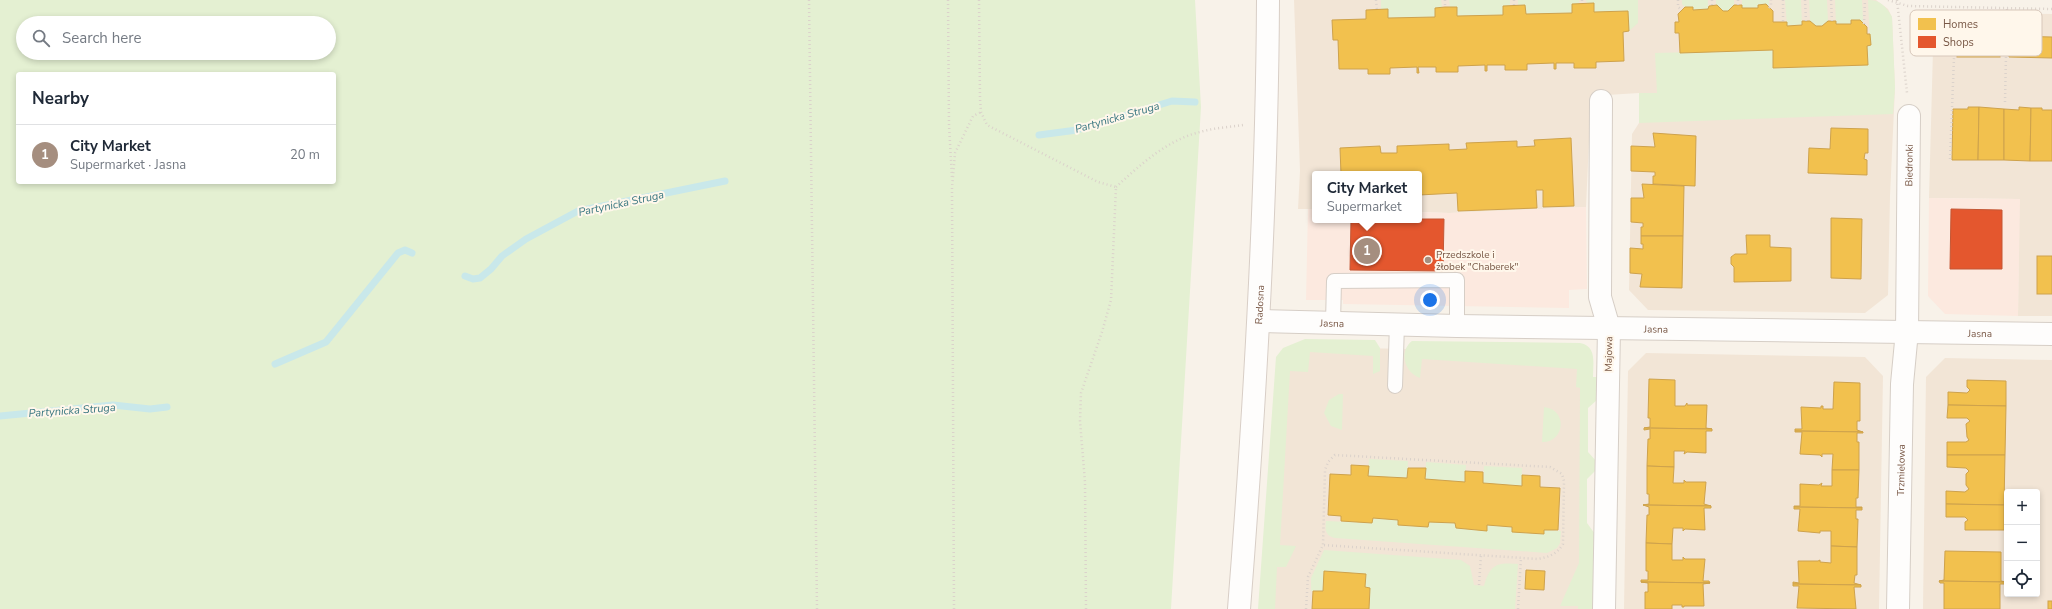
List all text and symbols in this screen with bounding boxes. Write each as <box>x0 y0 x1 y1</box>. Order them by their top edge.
legend <box>1910 10 2042 56</box>
search box <box>16 16 336 60</box>
text: Homes <box>1943 17 1978 32</box>
icon: search <box>30 27 52 49</box>
text: Search here <box>62 28 142 48</box>
text: Shops <box>1943 35 1974 50</box>
text: Nearby <box>32 87 89 110</box>
water label: Partynicka Struga <box>1073 98 1161 137</box>
text: City Market <box>70 136 151 156</box>
street label: Biedronki <box>1902 144 1917 187</box>
text: 1 <box>41 146 49 164</box>
text: 20 m <box>290 146 320 164</box>
text: Supermarket · Jasna <box>70 156 186 174</box>
popup <box>1312 171 1422 223</box>
text: City Market <box>1327 178 1407 198</box>
water label: Partynicka Struga <box>577 187 666 220</box>
text: Supermarket <box>1327 198 1402 216</box>
pin: 1 <box>1354 236 1380 266</box>
place label: Przedszkole i żłobek "Chaberek" <box>1436 248 1518 274</box>
marker: Przedszkole i żłobek "Chaberek" <box>1423 255 1433 265</box>
street label: Radosna <box>1252 285 1268 325</box>
your location <box>1420 290 1440 310</box>
street label: Jasna <box>1319 317 1344 331</box>
street label: Jasna <box>1643 322 1668 337</box>
street label: Jasna <box>1967 327 1992 341</box>
street label: Majowa <box>1602 336 1616 372</box>
water label: Partynicka Struga <box>28 400 116 421</box>
street label: Trzmielowa <box>1894 444 1909 496</box>
map controls <box>2004 489 2040 597</box>
button: + <box>2004 489 2040 525</box>
button: − <box>2004 525 2040 561</box>
button: locate <box>2004 561 2040 597</box>

